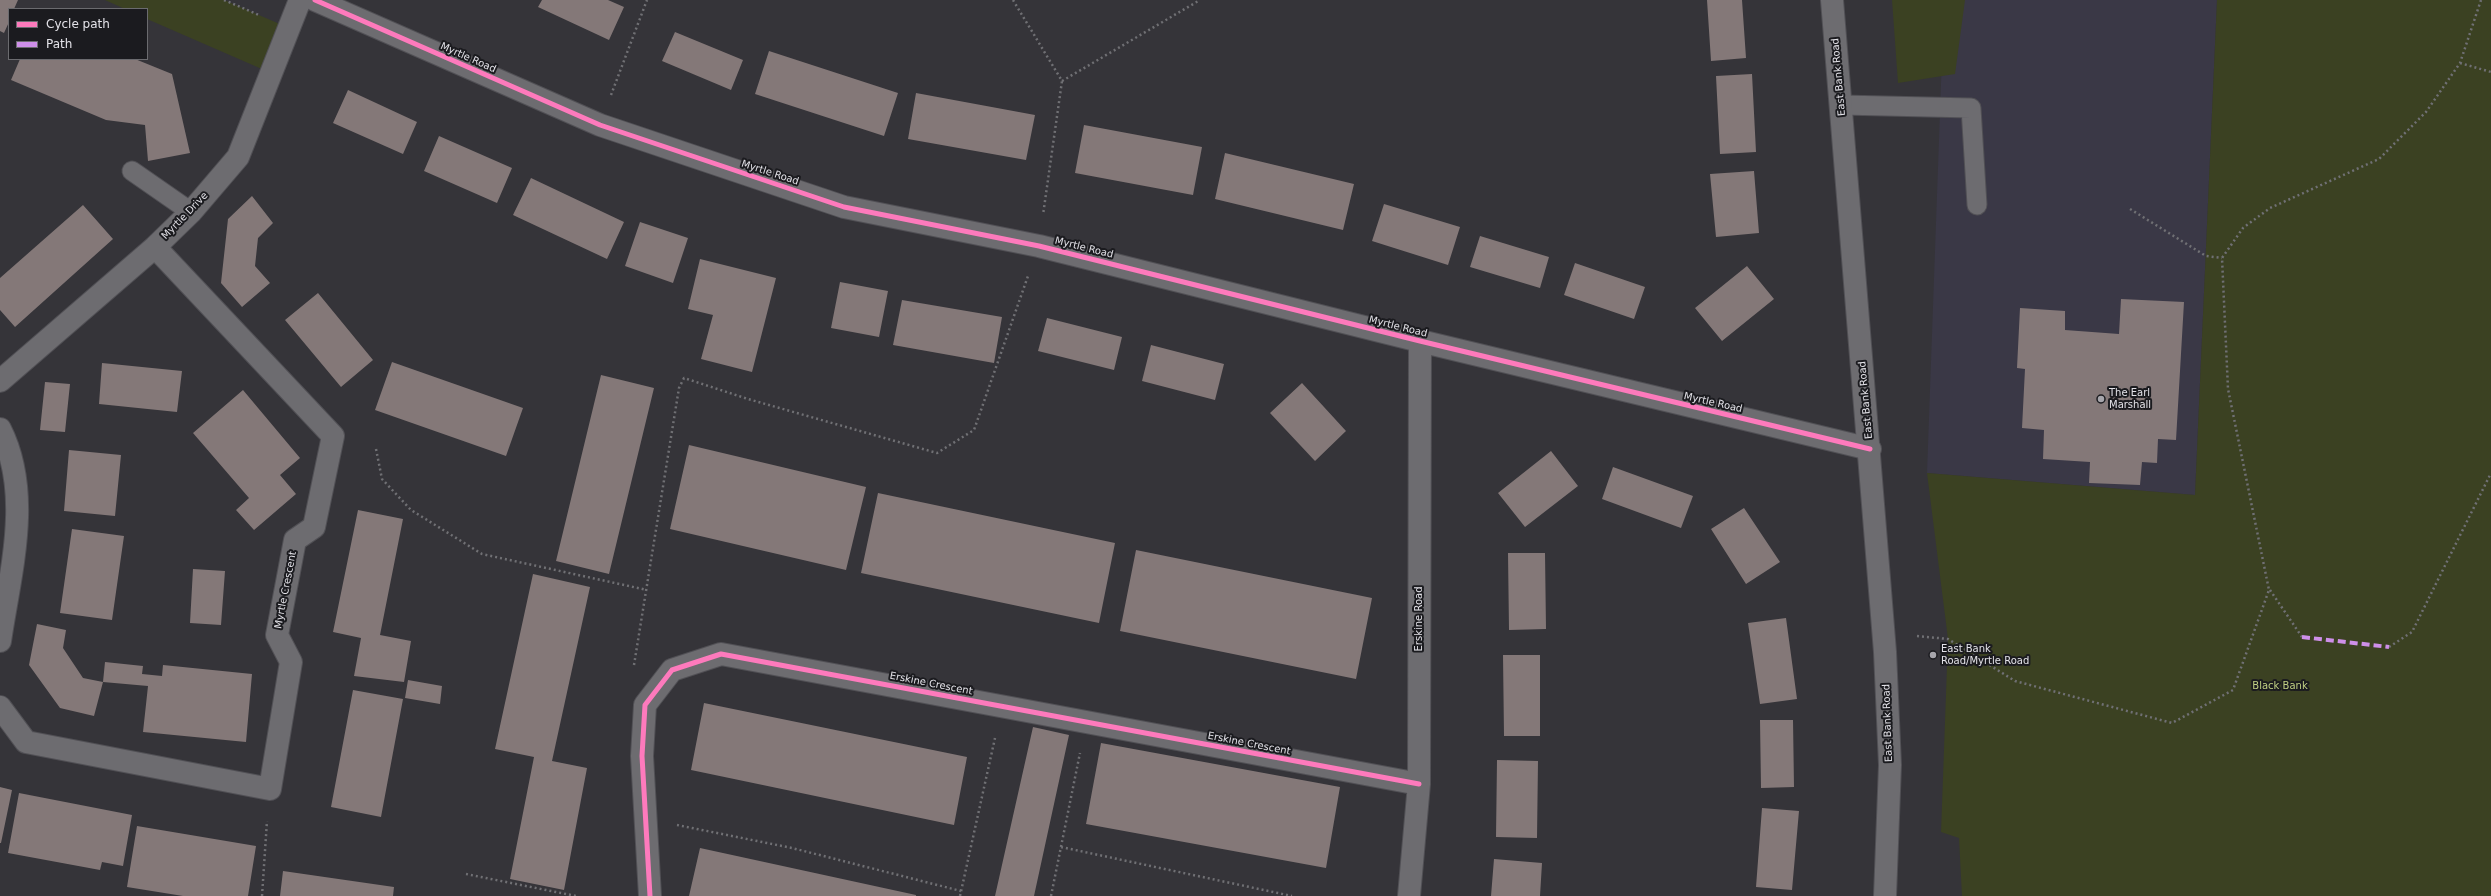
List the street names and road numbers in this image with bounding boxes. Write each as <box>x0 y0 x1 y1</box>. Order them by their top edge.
street label: East Bank Road <box>1830 38 1848 116</box>
street label: Myrtle Road <box>438 40 498 76</box>
street label: Myrtle Road <box>740 158 800 188</box>
street label: Myrtle Drive <box>159 190 211 242</box>
street label: Myrtle Road <box>1054 235 1114 261</box>
street label: Myrtle Road <box>1368 314 1428 340</box>
street label: East Bank Road <box>1857 361 1875 439</box>
street label: Myrtle Road <box>1683 390 1743 416</box>
street label: Myrtle Crescent <box>273 550 299 630</box>
street label: Erskine Road <box>1413 587 1425 651</box>
street label: Erskine Crescent <box>889 670 973 698</box>
street label: East Bank Road <box>1881 684 1895 762</box>
street label: Erskine Crescent <box>1207 730 1291 758</box>

